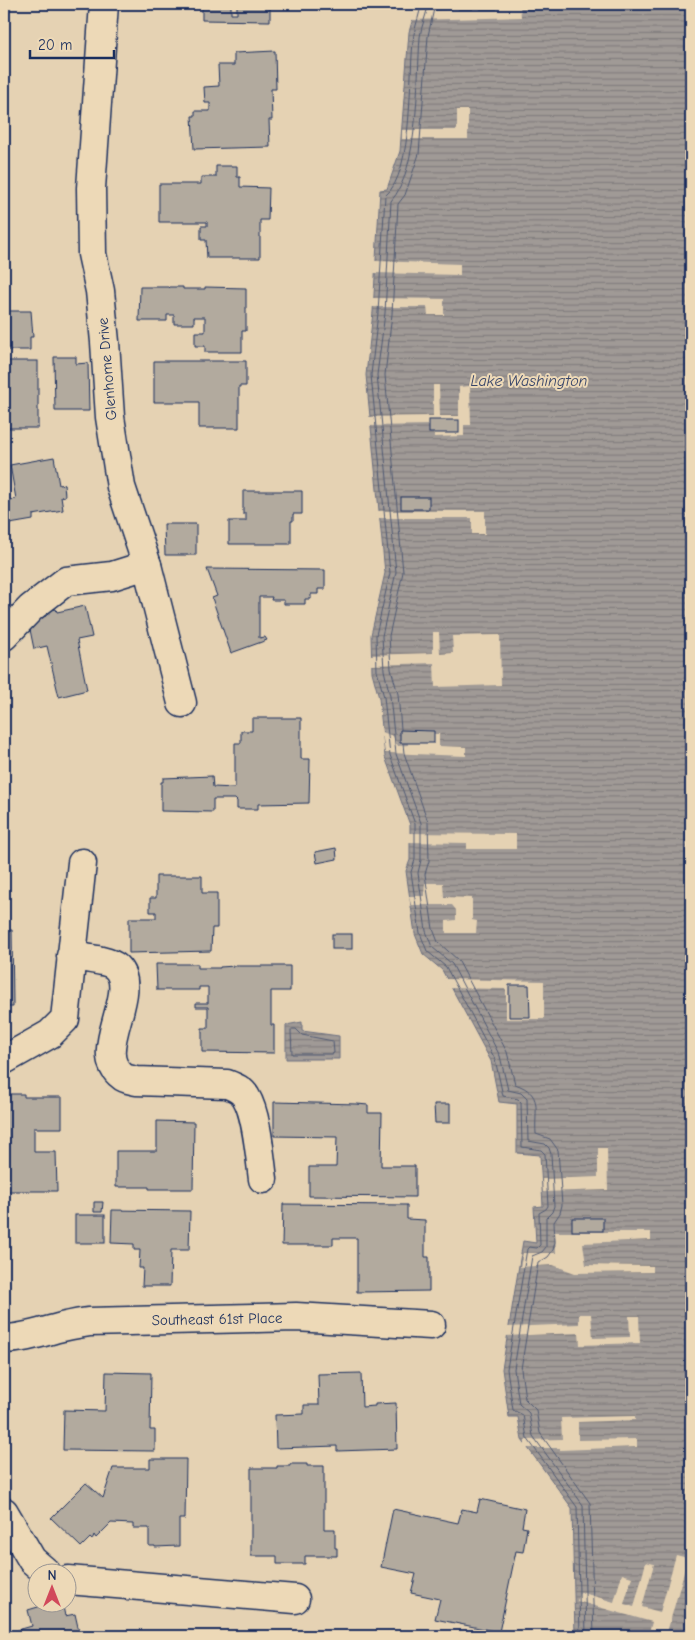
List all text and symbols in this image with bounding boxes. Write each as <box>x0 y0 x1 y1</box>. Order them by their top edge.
scale bar <box>30 28 114 60</box>
text: 20 m <box>38 36 72 54</box>
street label: Glenhome Drive <box>94 316 120 421</box>
water label: Lake Washington <box>471 372 588 390</box>
street label: Southeast 61st Place <box>151 1309 283 1329</box>
north arrow <box>28 1562 78 1612</box>
text: N <box>47 1567 57 1584</box>

